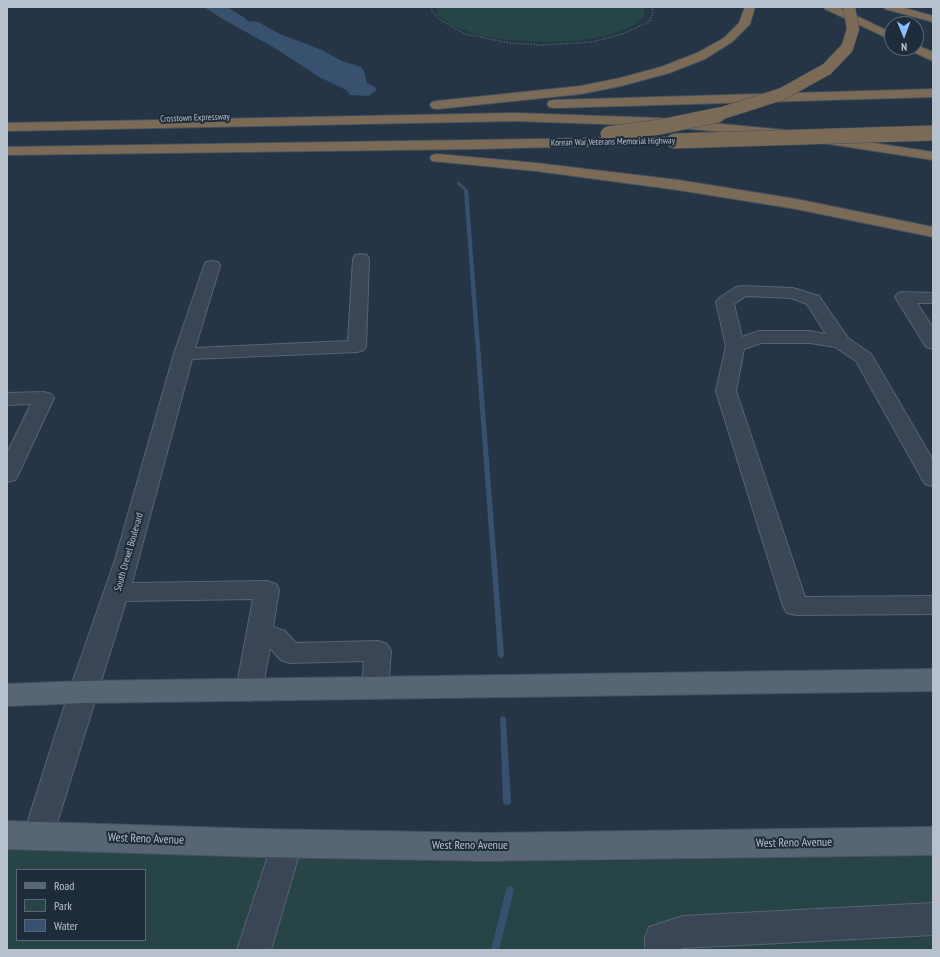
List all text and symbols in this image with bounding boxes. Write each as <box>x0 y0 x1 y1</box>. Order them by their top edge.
north arrow <box>884 16 924 56</box>
text: N <box>901 40 907 54</box>
street label: Crosstown Expressway <box>160 111 230 125</box>
street label: Korean War Veterans Memorial Highway <box>551 136 675 148</box>
street label: South Drexel Boulevard <box>112 511 146 593</box>
street label: West Reno Avenue <box>108 830 184 848</box>
street label: West Reno Avenue <box>756 835 832 851</box>
street label: West Reno Avenue <box>432 839 508 853</box>
legend <box>16 869 146 941</box>
text: Road <box>54 878 74 893</box>
text: Park <box>54 898 72 913</box>
text: Water <box>54 918 78 933</box>

